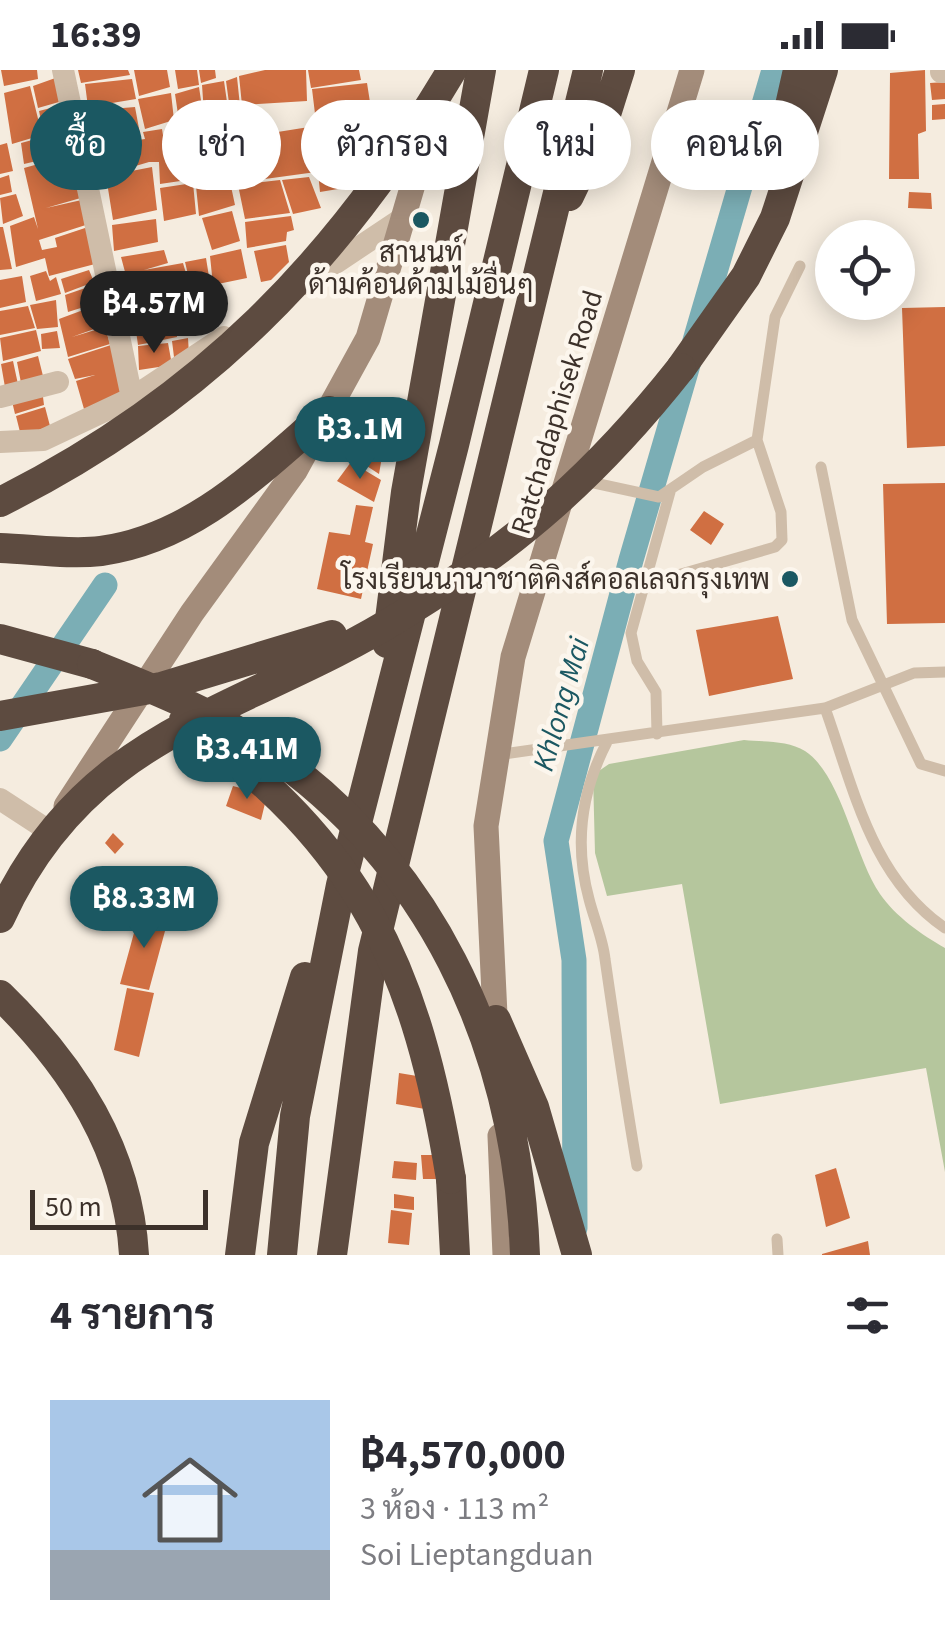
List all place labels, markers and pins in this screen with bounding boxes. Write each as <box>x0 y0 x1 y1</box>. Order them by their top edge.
marker: สานนท์ ด้ามค้อนด้ามไม้อื่นๆ <box>410 209 432 231</box>
place label: สานนท์ ด้ามค้อนด้ามไม้อื่นๆ <box>308 233 534 305</box>
pin: ฿4.57M <box>73 271 235 356</box>
pin: ฿3.1M <box>290 397 430 482</box>
place label: โรงเรียนนานาชาติคิงส์คอลเลจกรุงเทพ <box>339 560 770 600</box>
marker: โรงเรียนนานาชาติคิงส์คอลเลจกรุงเทพ <box>779 568 801 590</box>
pin: ฿3.41M <box>166 717 328 802</box>
pin: ฿8.33M <box>63 866 225 951</box>

